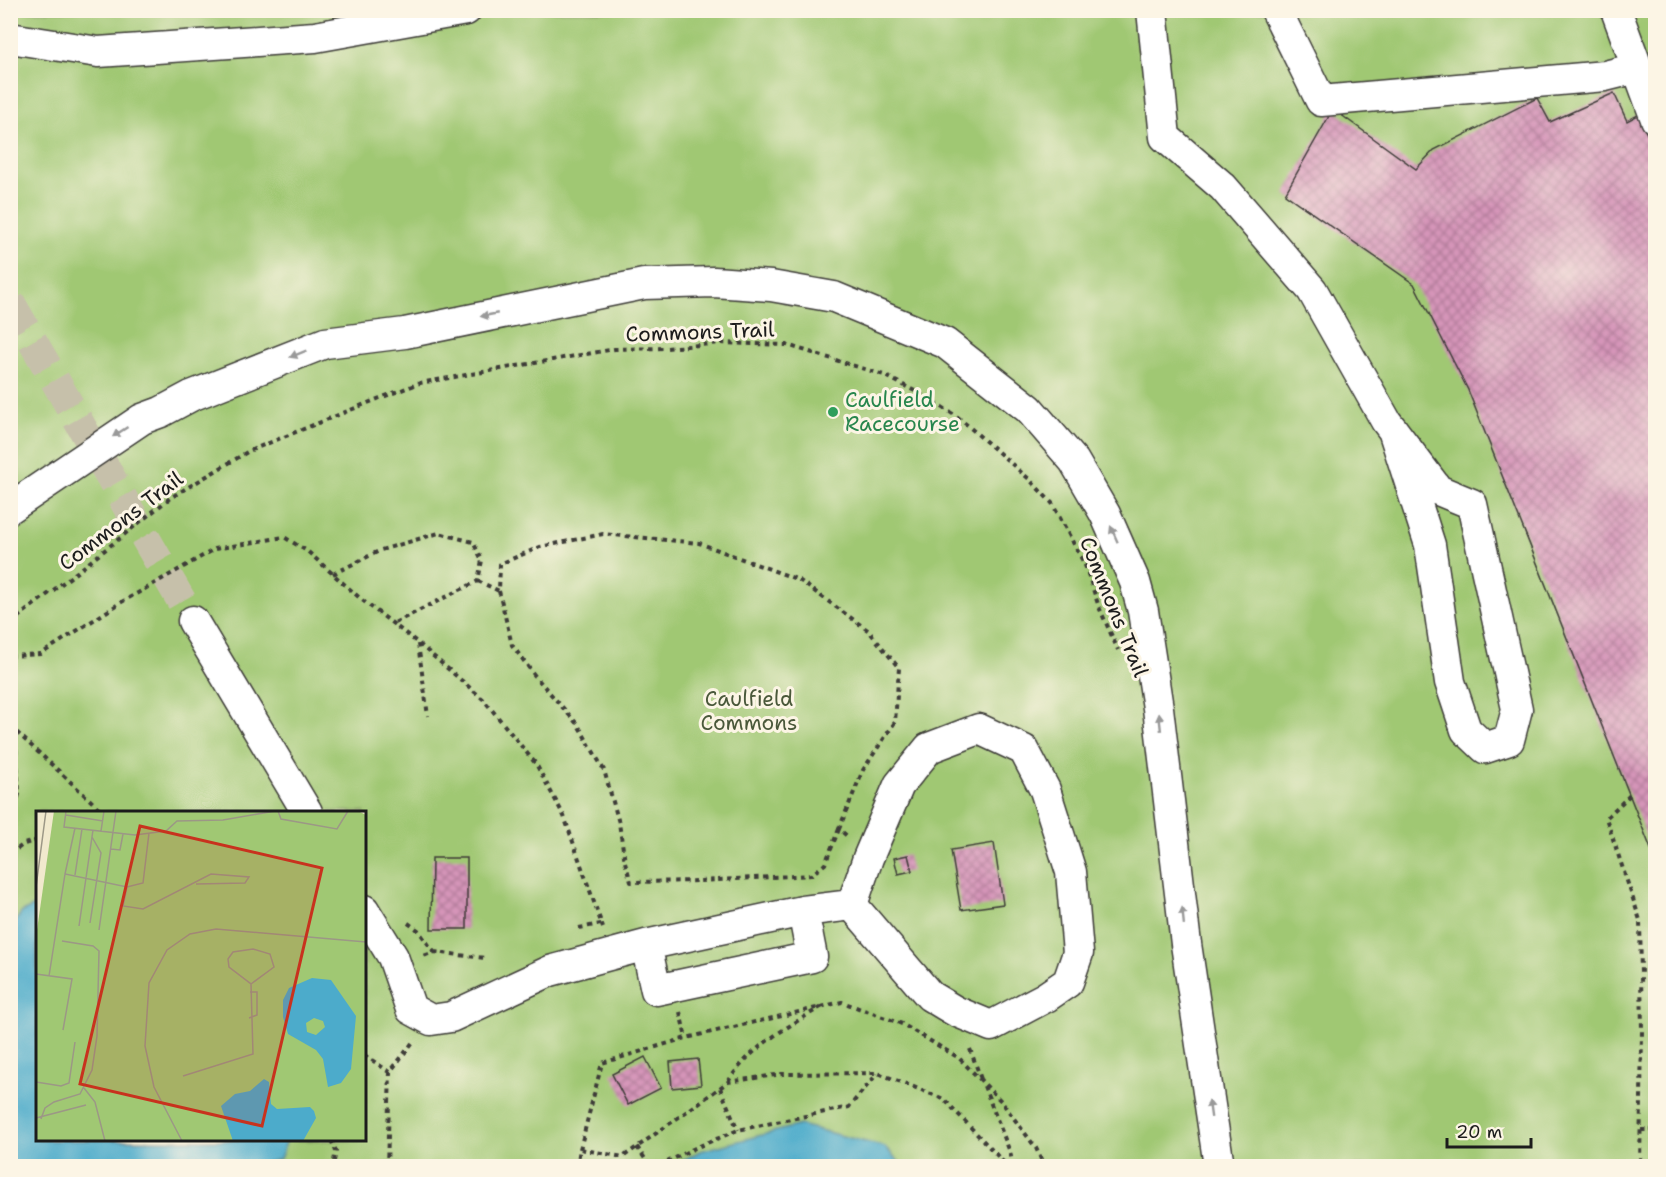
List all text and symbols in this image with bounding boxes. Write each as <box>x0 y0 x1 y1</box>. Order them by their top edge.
one-way arrow <box>479 311 498 320</box>
street label: Commons Trail <box>625 315 776 349</box>
one-way arrow <box>289 350 307 359</box>
place label: Caulfield Racecourse <box>845 386 960 438</box>
marker: Caulfield Racecourse <box>826 405 840 419</box>
one-way arrow <box>112 427 129 438</box>
street label: Commons Trail <box>53 465 189 577</box>
one-way arrow <box>1109 525 1118 542</box>
street label: Commons Trail <box>1073 533 1155 682</box>
park label: Caulfield Commons <box>701 685 797 737</box>
one-way arrow <box>1155 712 1165 731</box>
inset map <box>36 811 366 1141</box>
one-way arrow <box>1178 906 1188 925</box>
one-way arrow <box>1205 1099 1214 1118</box>
scale bar <box>1447 1111 1531 1149</box>
text: 20 m <box>1456 1120 1502 1144</box>

